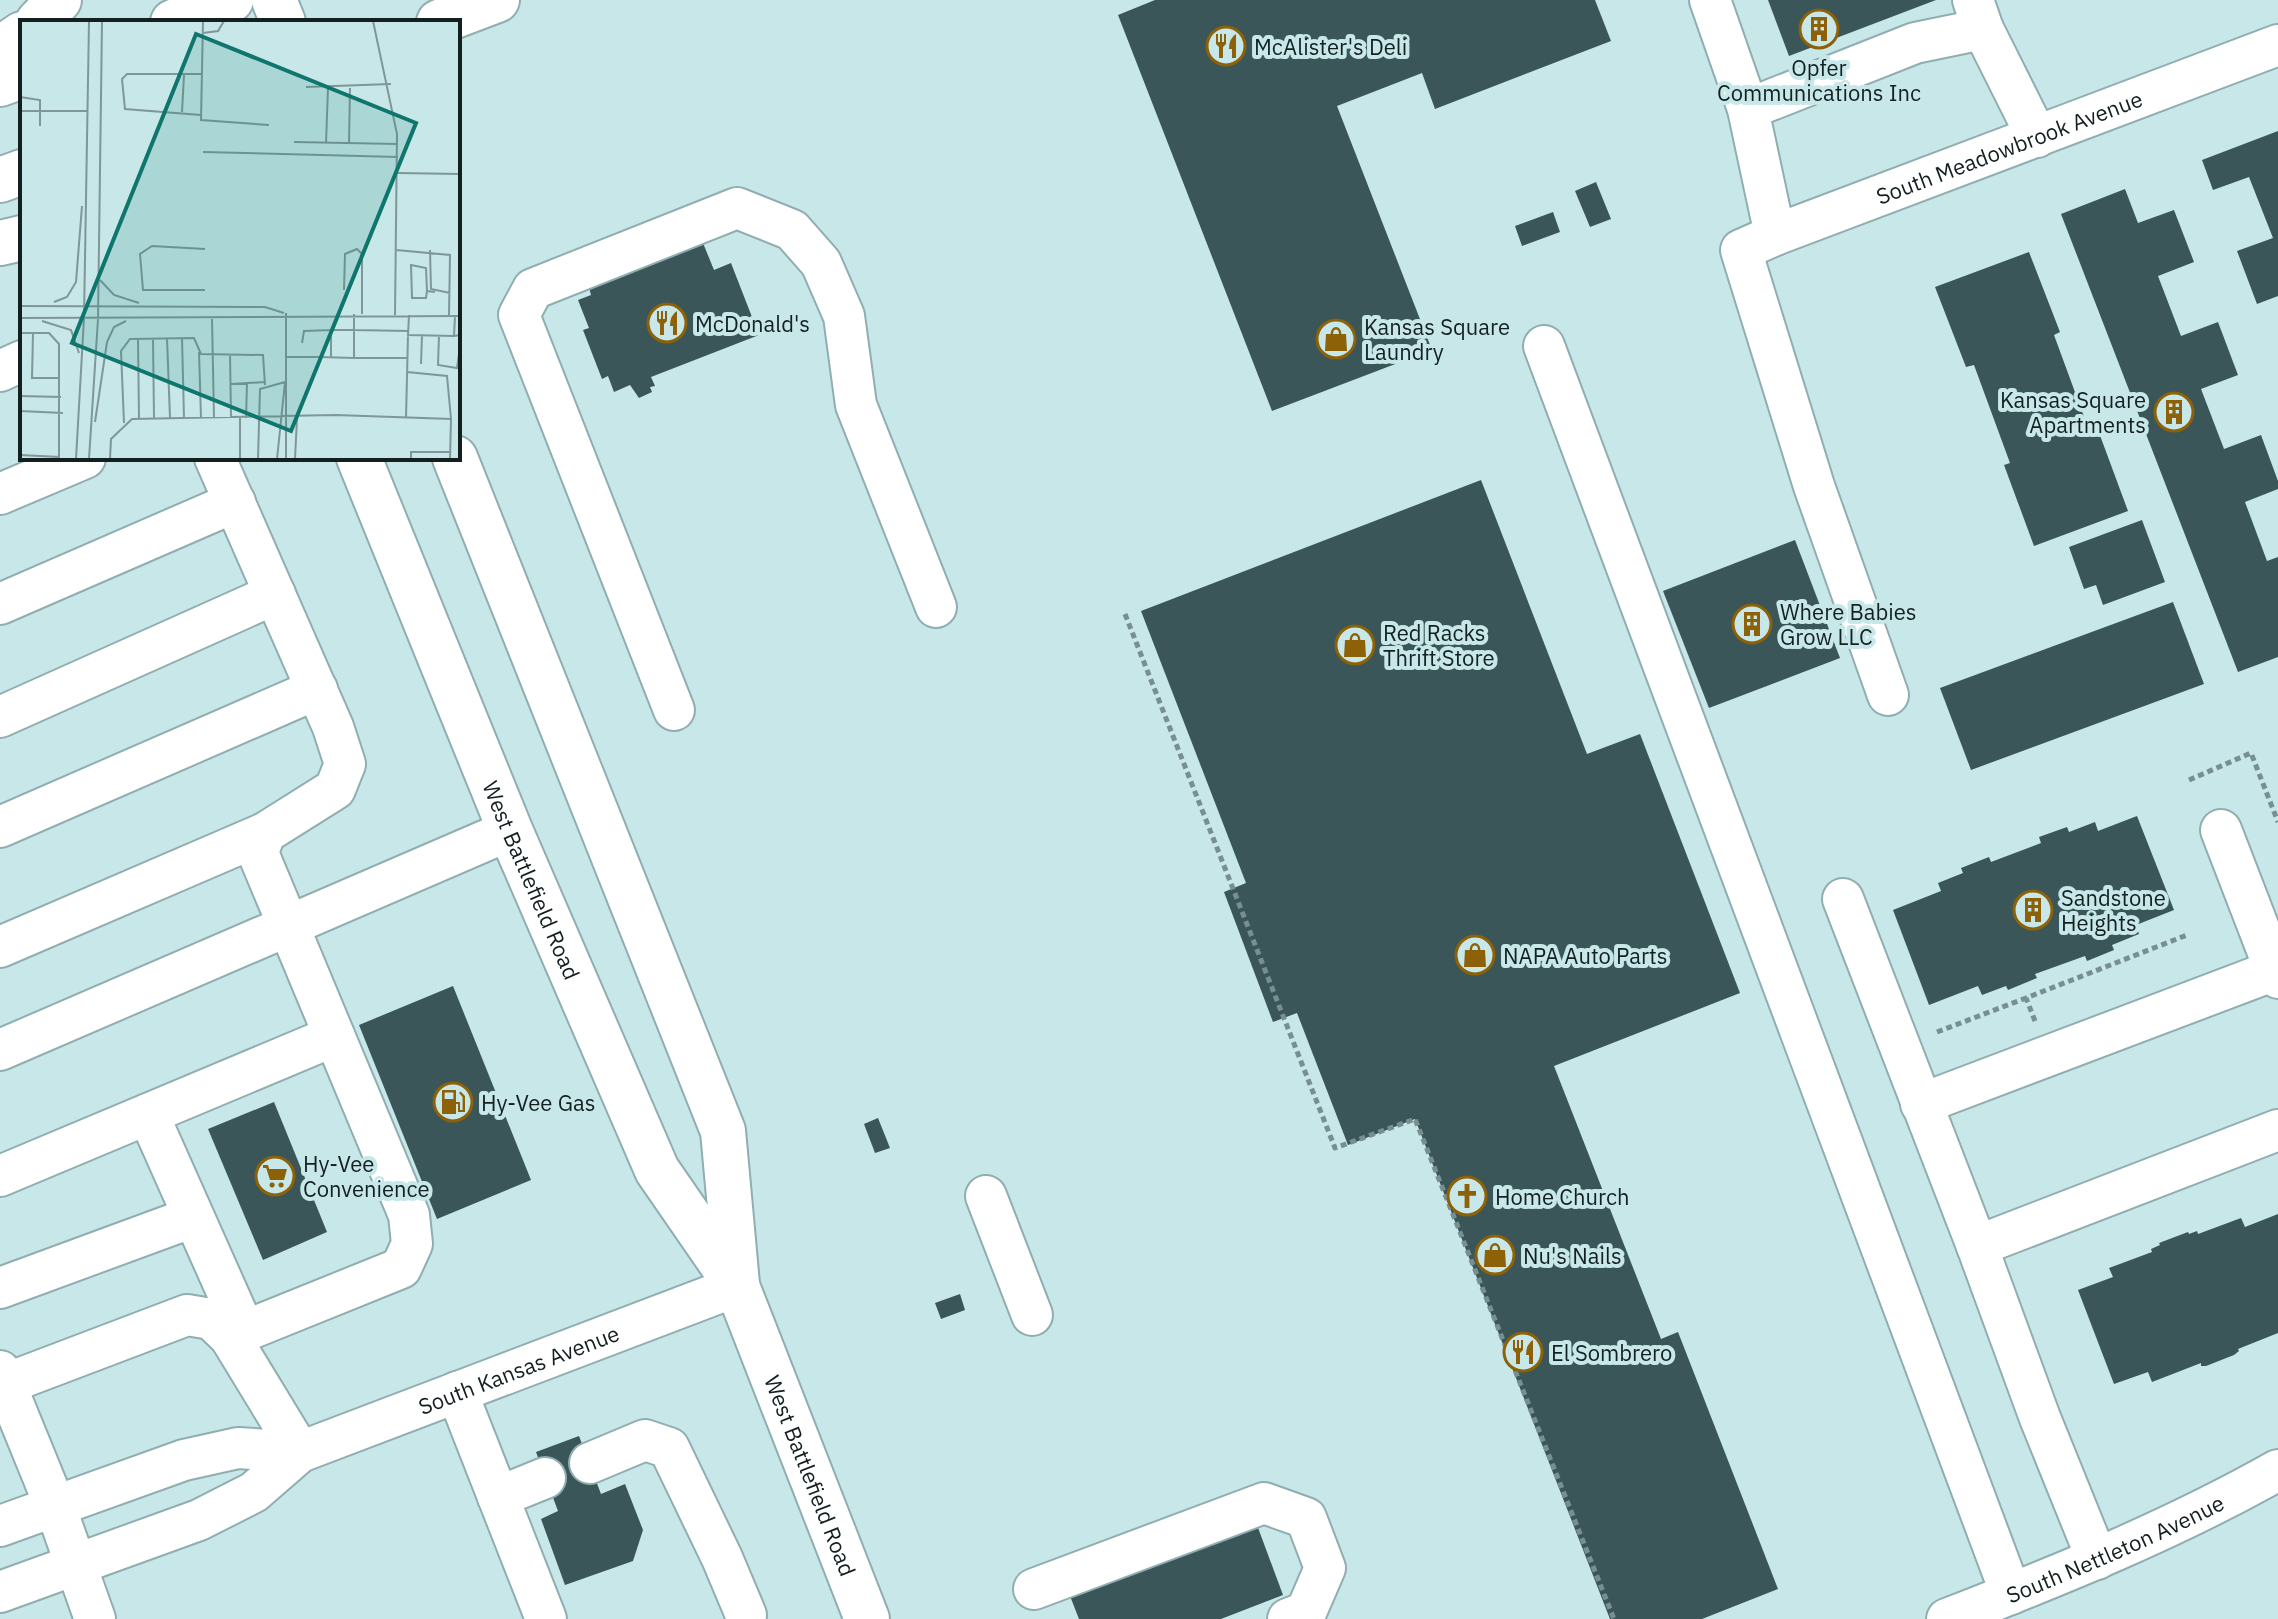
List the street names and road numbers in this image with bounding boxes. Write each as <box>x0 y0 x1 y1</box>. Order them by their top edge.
street label: South Meadowbrook Avenue <box>1872 83 2146 210</box>
street label: West Battlefield Road <box>477 776 587 984</box>
street label: South Kansas Avenue <box>414 1318 623 1420</box>
street label: West Battlefield Road <box>759 1371 863 1580</box>
street label: South Nettleton Avenue <box>2002 1487 2228 1609</box>

